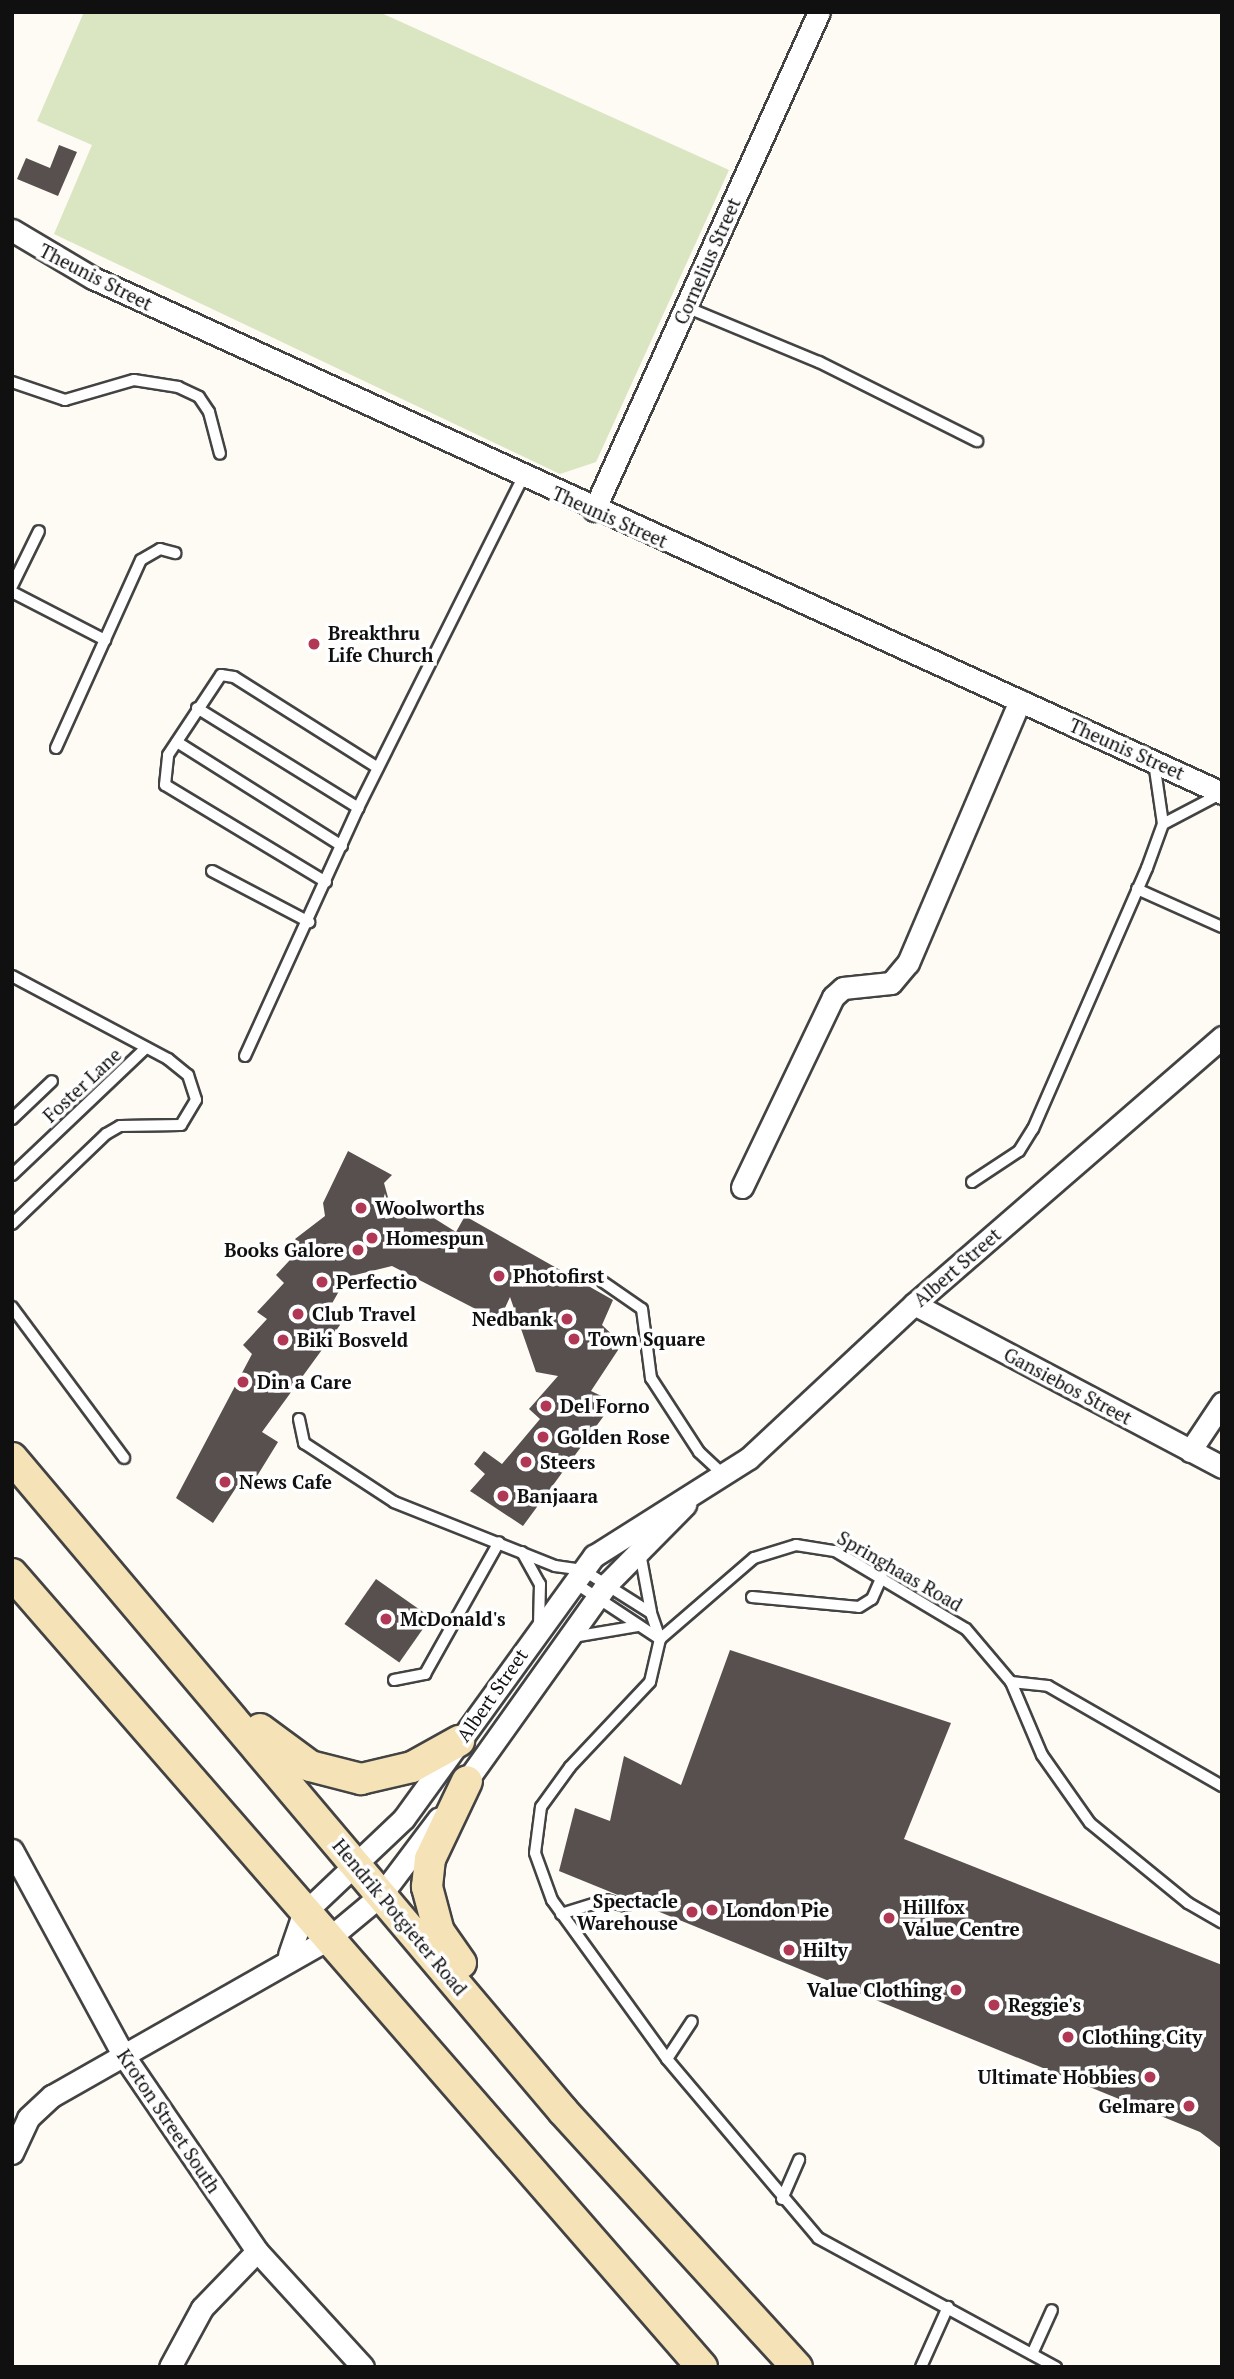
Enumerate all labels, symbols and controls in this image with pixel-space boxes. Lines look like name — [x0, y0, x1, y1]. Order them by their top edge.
street label: Cornelius Street — [669, 194, 745, 328]
street label: Theunis Street — [36, 239, 156, 315]
street label: Theunis Street — [549, 481, 671, 553]
place label: Breakthru Life Church — [328, 622, 433, 666]
marker: Breakthru Life Church — [306, 636, 322, 652]
street label: Theunis Street — [1066, 713, 1188, 785]
street label: Foster Lane — [38, 1043, 126, 1127]
place label: Woolworths — [375, 1197, 485, 1219]
marker: Woolworths — [353, 1200, 369, 1216]
street label: Albert Street — [909, 1223, 1005, 1311]
place label: Homespun — [386, 1227, 484, 1249]
marker: Homespun — [364, 1230, 380, 1246]
place label: Books Galore — [224, 1239, 344, 1261]
marker: Books Galore — [350, 1242, 366, 1258]
place label: Photofirst — [513, 1265, 604, 1287]
marker: Photofirst — [491, 1268, 507, 1284]
place label: Perfectio — [336, 1271, 417, 1293]
marker: Perfectio — [314, 1274, 330, 1290]
place label: Club Travel — [312, 1303, 416, 1325]
marker: Club Travel — [290, 1306, 306, 1322]
place label: Nedbank — [472, 1308, 553, 1330]
marker: Nedbank — [559, 1311, 575, 1327]
place label: Town Square — [588, 1328, 706, 1350]
place label: Biki Bosveld — [297, 1329, 408, 1351]
marker: Town Square — [566, 1331, 582, 1347]
marker: Biki Bosveld — [275, 1332, 291, 1348]
street label: Gansiebos Street — [1000, 1343, 1136, 1429]
place label: Din a Care — [257, 1371, 352, 1393]
marker: Din a Care — [235, 1374, 251, 1390]
place label: Del Forno — [560, 1395, 650, 1417]
marker: Del Forno — [538, 1398, 554, 1414]
place label: Golden Rose — [557, 1426, 670, 1448]
marker: Golden Rose — [535, 1429, 551, 1445]
place label: Steers — [540, 1451, 595, 1473]
marker: Steers — [518, 1454, 534, 1470]
place label: News Cafe — [239, 1471, 332, 1493]
marker: News Cafe — [217, 1474, 233, 1490]
place label: Banjaara — [517, 1485, 598, 1507]
marker: Banjaara — [495, 1488, 511, 1504]
street label: Springhaas Road — [833, 1526, 967, 1616]
place label: McDonald's — [400, 1608, 506, 1630]
marker: McDonald's — [378, 1611, 394, 1627]
street label: Albert Street — [452, 1644, 532, 1746]
street label: Hendrik Potgieter Road — [328, 1834, 472, 2000]
place label: Spectacle Warehouse — [577, 1890, 678, 1934]
place label: Hillfox Value Centre — [903, 1896, 1020, 1940]
place label: London Pie — [726, 1899, 829, 1921]
marker: London Pie — [704, 1902, 720, 1918]
marker: Spectacle Warehouse — [684, 1904, 700, 1920]
marker: Hillfox Value Centre — [881, 1910, 897, 1926]
place label: Hilty — [803, 1939, 848, 1961]
marker: Hilty — [781, 1942, 797, 1958]
place label: Value Clothing — [807, 1979, 942, 2001]
marker: Value Clothing — [948, 1982, 964, 1998]
place label: Reggie's — [1008, 1994, 1081, 2016]
marker: Reggie's — [986, 1997, 1002, 2013]
place label: Clothing City — [1082, 2026, 1202, 2048]
marker: Clothing City — [1060, 2029, 1076, 2045]
street label: Kroton Street South — [112, 2045, 226, 2197]
place label: Ultimate Hobbies — [978, 2066, 1136, 2088]
marker: Ultimate Hobbies — [1142, 2069, 1158, 2085]
place label: Gelmare — [1098, 2095, 1175, 2117]
marker: Gelmare — [1181, 2098, 1197, 2114]

